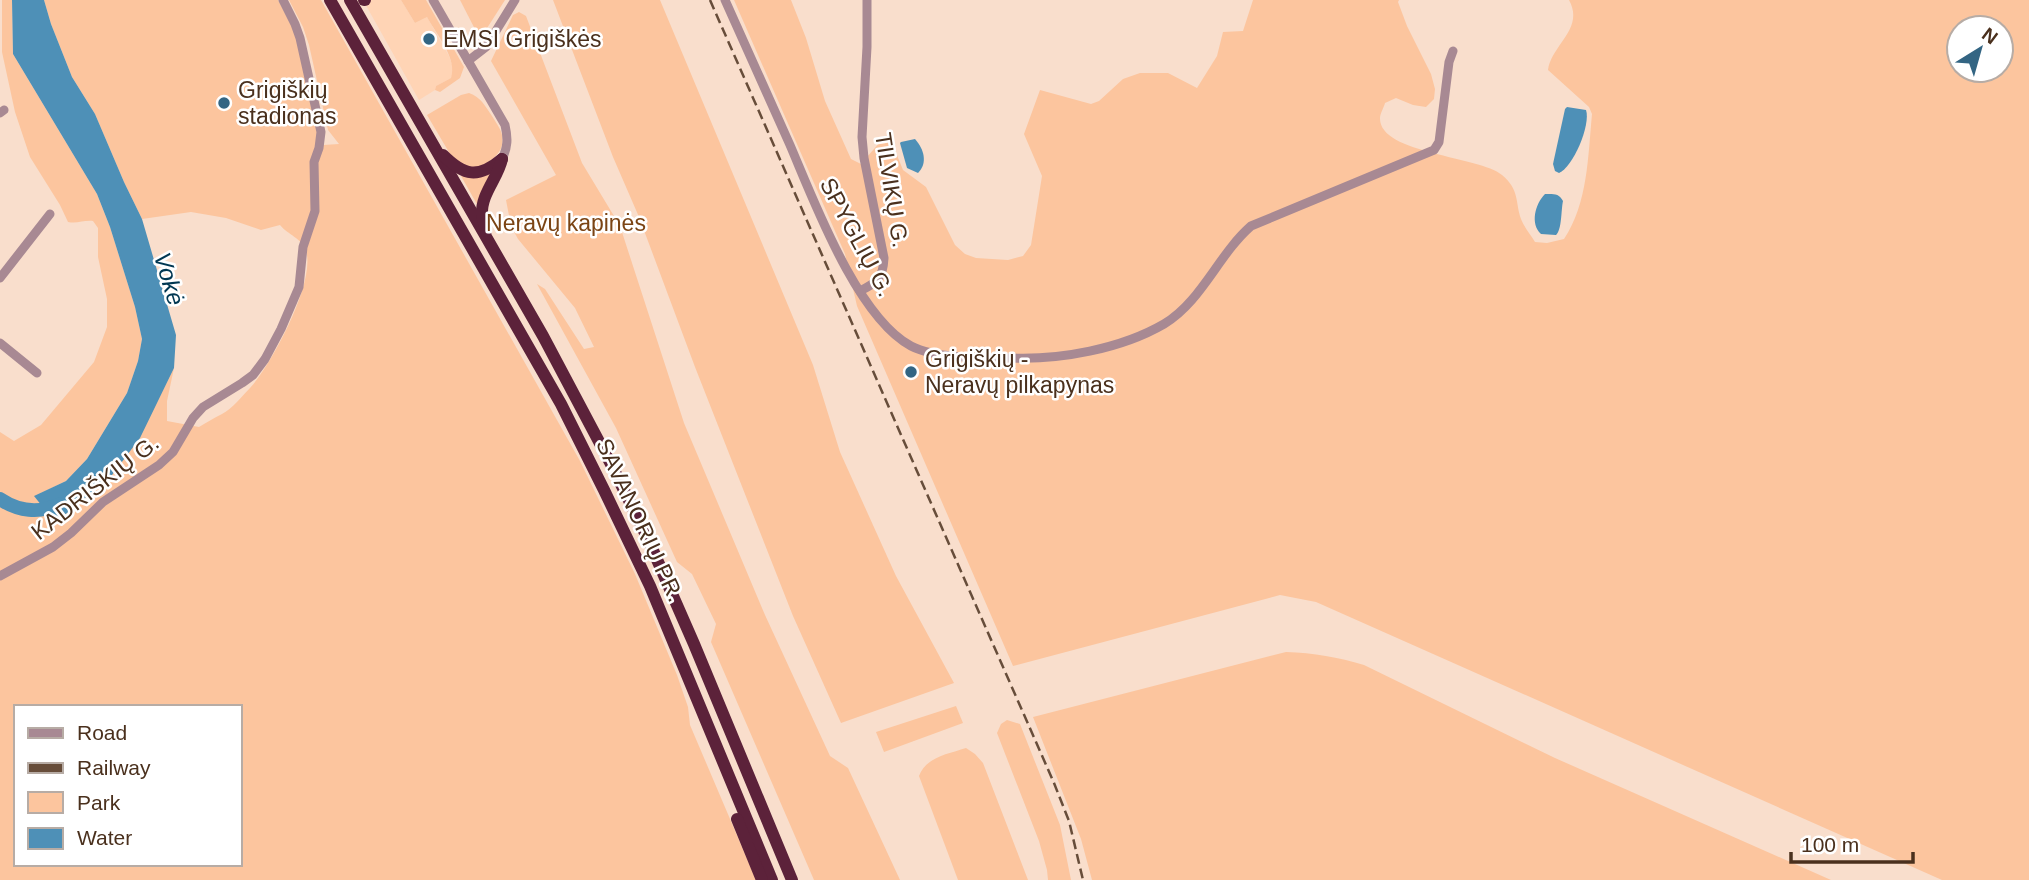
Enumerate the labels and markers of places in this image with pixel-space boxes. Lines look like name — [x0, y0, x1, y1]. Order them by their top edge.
place label: EMSI Grigiškės — [443, 26, 601, 52]
marker: EMSI Grigiškės — [421, 31, 437, 47]
place label: Grigiškių stadionas — [238, 77, 336, 129]
marker: Grigiškių stadionas — [216, 95, 232, 111]
place label: Grigiškių - Neravų pilkapynas — [925, 346, 1114, 398]
marker: Grigiškių - Neravų pilkapynas — [903, 364, 919, 380]

